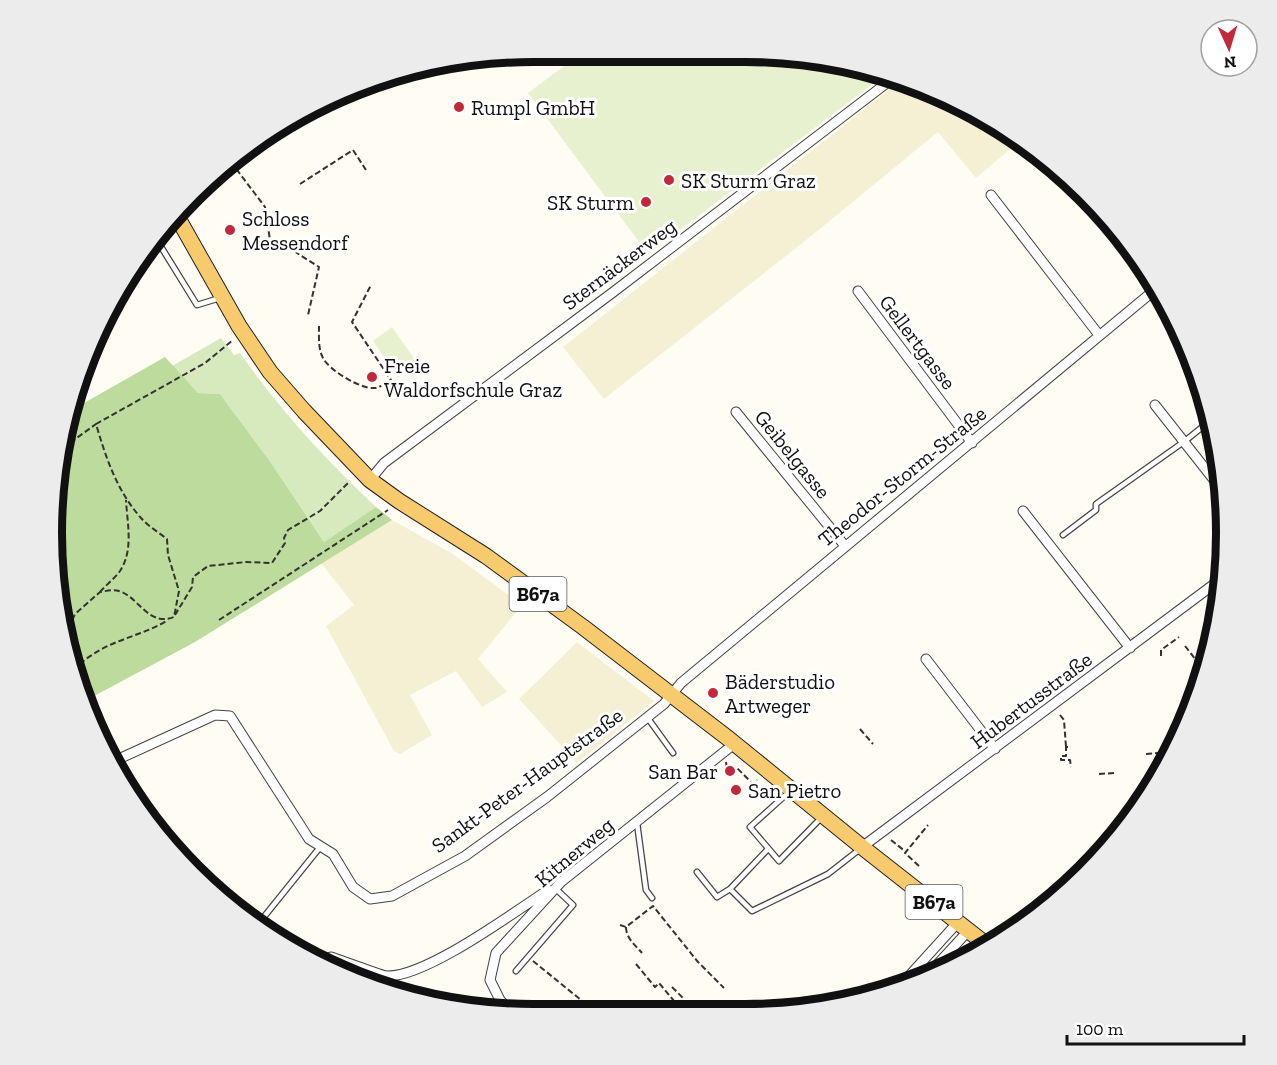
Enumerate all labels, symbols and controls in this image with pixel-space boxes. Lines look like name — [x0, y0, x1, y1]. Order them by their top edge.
north arrow — [1199, 18, 1259, 78]
text: N — [1223, 53, 1237, 72]
place label: Rumpl GmbH — [471, 95, 595, 120]
marker: Rumpl GmbH — [452, 100, 466, 114]
place label: SK Sturm Graz — [681, 168, 816, 193]
marker: SK Sturm Graz — [662, 173, 676, 187]
place label: SK Sturm — [547, 190, 634, 215]
marker: SK Sturm — [639, 195, 653, 209]
place label: Schloss Messendorf — [242, 206, 349, 255]
street label: Sternäckerweg — [557, 213, 681, 315]
marker: Schloss Messendorf — [223, 223, 237, 237]
street label: Gellertgasse — [874, 290, 962, 394]
place label: Freie Waldorfschule Graz — [384, 353, 562, 402]
marker: Freie Waldorfschule Graz — [365, 370, 379, 384]
street label: Theodor-Storm-Straße — [813, 400, 991, 552]
street label: Geibelgasse — [750, 405, 836, 503]
road number: B67a — [510, 577, 566, 611]
street label: Hubertusstraße — [965, 646, 1097, 754]
place label: Bäderstudio Artweger — [725, 669, 835, 718]
marker: Bäderstudio Artweger — [706, 686, 720, 700]
street label: Sankt-Peter-Hauptstraße — [427, 702, 627, 858]
place label: San Bar — [648, 759, 718, 784]
marker: San Bar — [723, 764, 737, 778]
place label: San Pietro — [748, 778, 841, 803]
marker: San Pietro — [729, 783, 743, 797]
street label: Kitnerweg — [530, 812, 619, 892]
road number: B67a — [906, 885, 962, 919]
scale bar — [1067, 1008, 1244, 1046]
text: 100 m — [1076, 1018, 1124, 1040]

